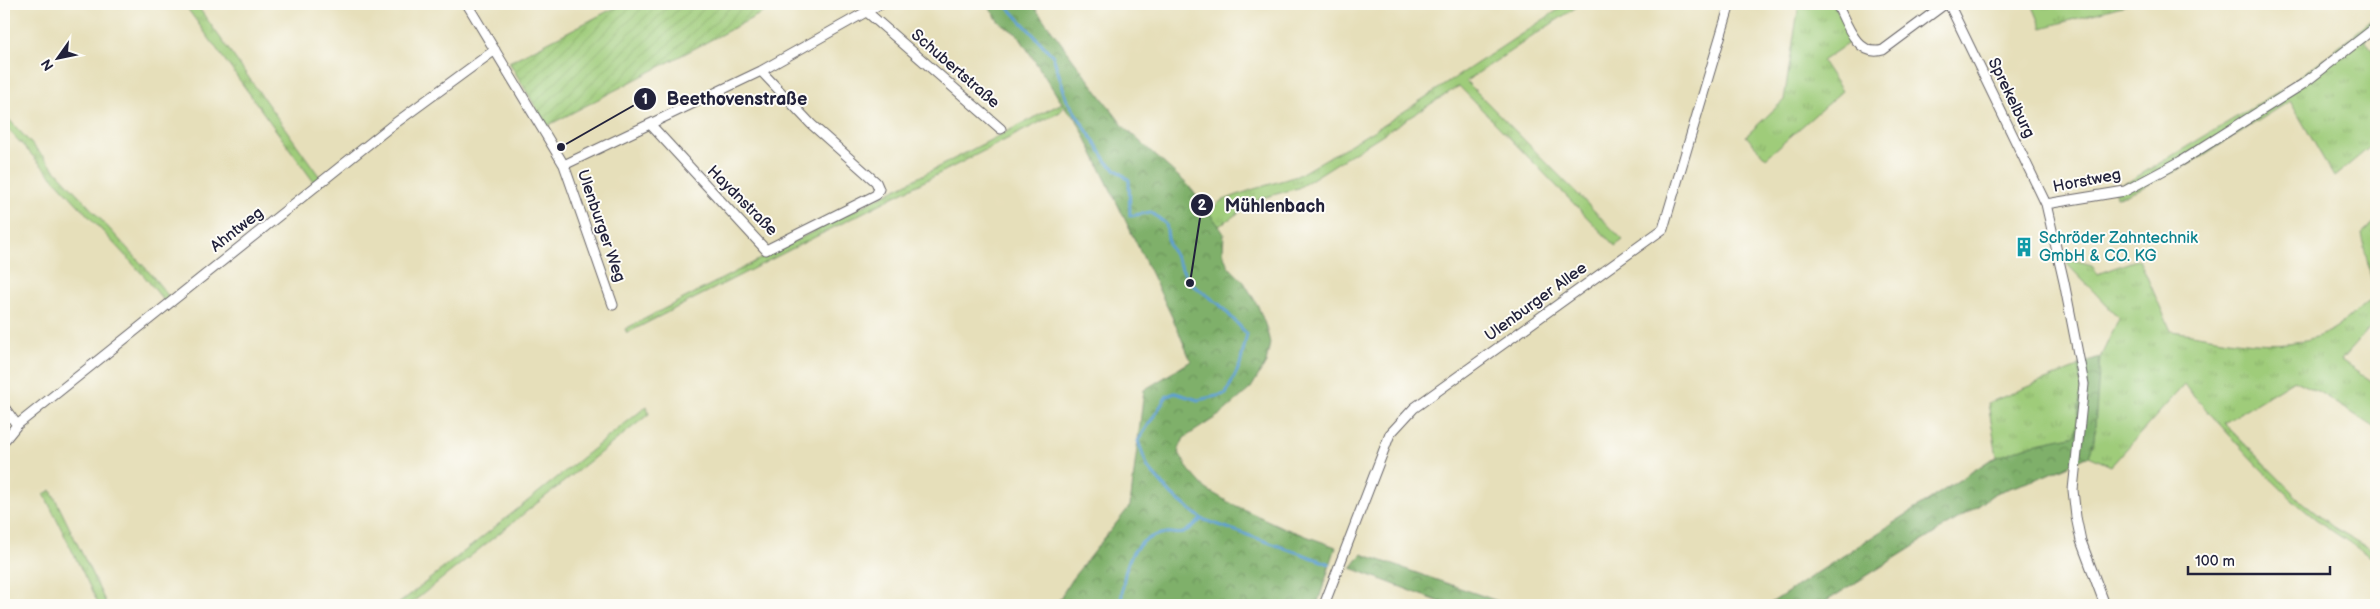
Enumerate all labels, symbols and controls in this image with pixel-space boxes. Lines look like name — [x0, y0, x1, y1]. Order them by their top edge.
street label: Schubertstraße — [907, 25, 1003, 113]
north arrow — [32, 32, 82, 82]
street label: Sprekelburg — [1983, 55, 2039, 141]
text: N — [38, 56, 58, 74]
callout: Beethovenstraße — [632, 82, 818, 115]
text: Beethovenstraße — [667, 89, 807, 110]
text: 1 — [642, 90, 648, 109]
street label: Haydnstraße — [703, 162, 781, 240]
street label: Horstweg — [2051, 165, 2123, 197]
street label: Ulenburger Weg — [573, 167, 629, 285]
callout: Mühlenbach — [1190, 189, 1335, 222]
text: 2 — [1198, 196, 1207, 215]
text: Mühlenbach — [1225, 196, 1325, 217]
street label: Ahntweg — [207, 203, 267, 257]
place label: Schröder Zahntechnik GmbH & CO. KG — [2039, 229, 2198, 266]
building icon: Schröder Zahntechnik GmbH & CO. KG — [2013, 236, 2035, 258]
street label: Ulenburger Allee — [1481, 258, 1591, 345]
scale bar — [2188, 544, 2330, 576]
text: 100 m — [2195, 552, 2235, 571]

